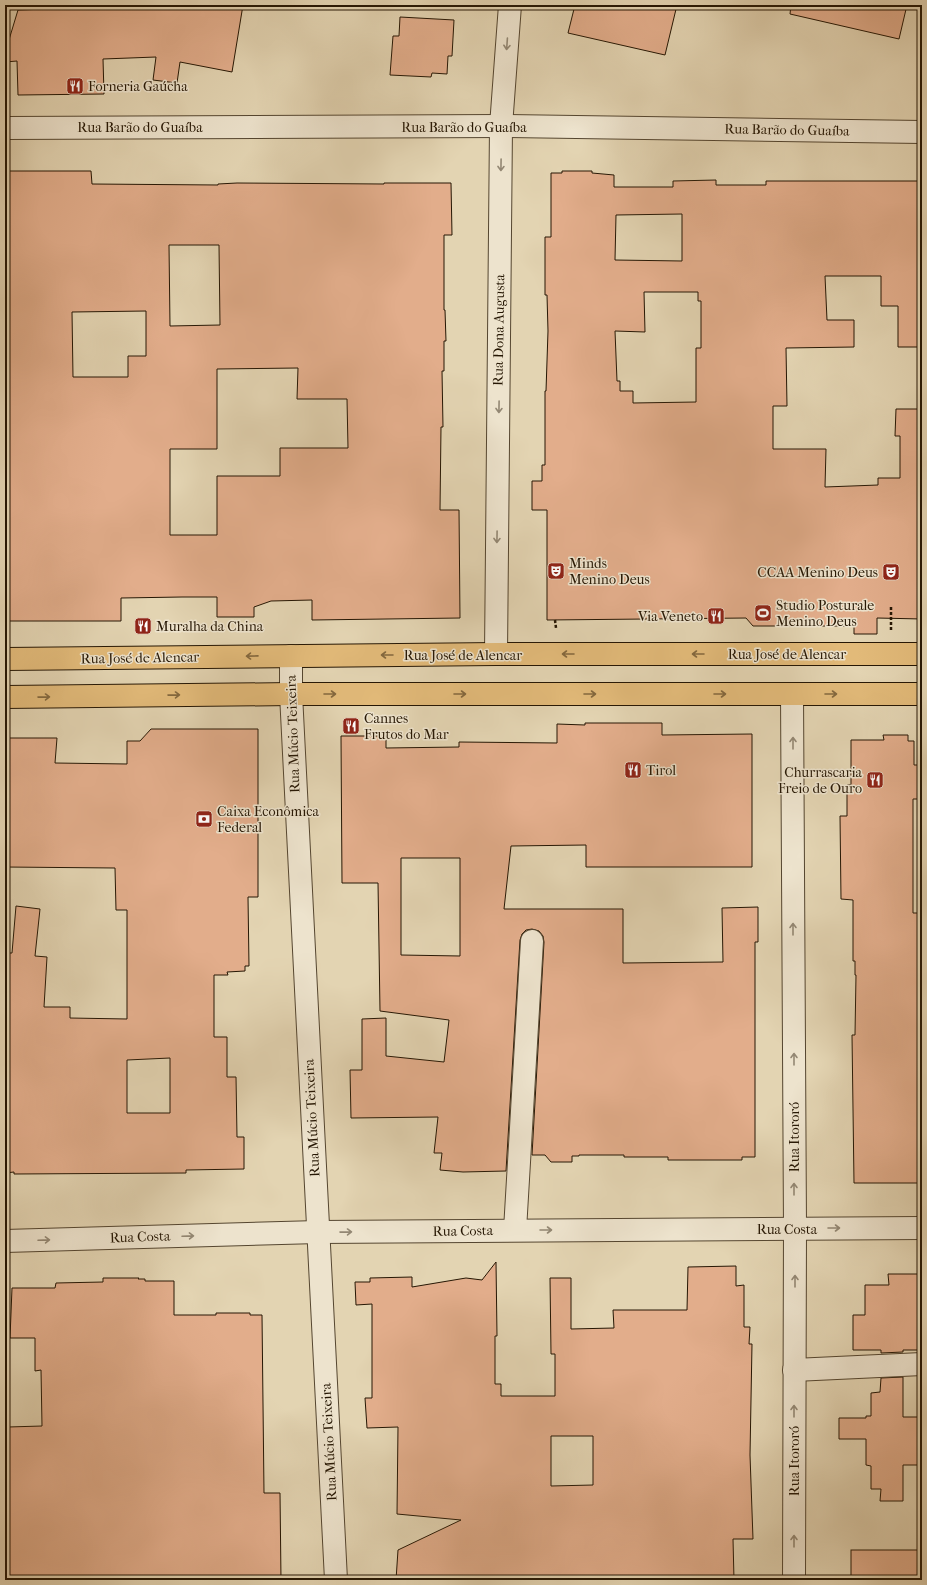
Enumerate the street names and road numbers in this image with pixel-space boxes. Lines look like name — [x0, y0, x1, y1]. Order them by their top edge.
street label: Rua Barão do Guaíba — [77, 119, 203, 136]
street label: Rua Barão do Guaíba — [401, 119, 527, 136]
street label: Rua Barão do Guaíba — [724, 120, 850, 140]
street label: Rua Dona Augusta — [490, 273, 508, 386]
street label: Rua José de Alencar — [728, 646, 846, 663]
street label: Rua José de Alencar — [404, 647, 522, 664]
street label: Rua José de Alencar — [81, 648, 199, 668]
street label: Rua Múcio Teixeira — [282, 674, 304, 793]
street label: Rua Múcio Teixeira — [300, 1058, 324, 1177]
street label: Rua Itororó — [786, 1102, 803, 1172]
street label: Rua Costa — [757, 1221, 818, 1238]
street label: Rua Costa — [433, 1222, 494, 1240]
street label: Rua Costa — [109, 1227, 171, 1247]
street label: Rua Múcio Teixeira — [317, 1382, 341, 1501]
street label: Rua Itororó — [786, 1426, 803, 1496]

